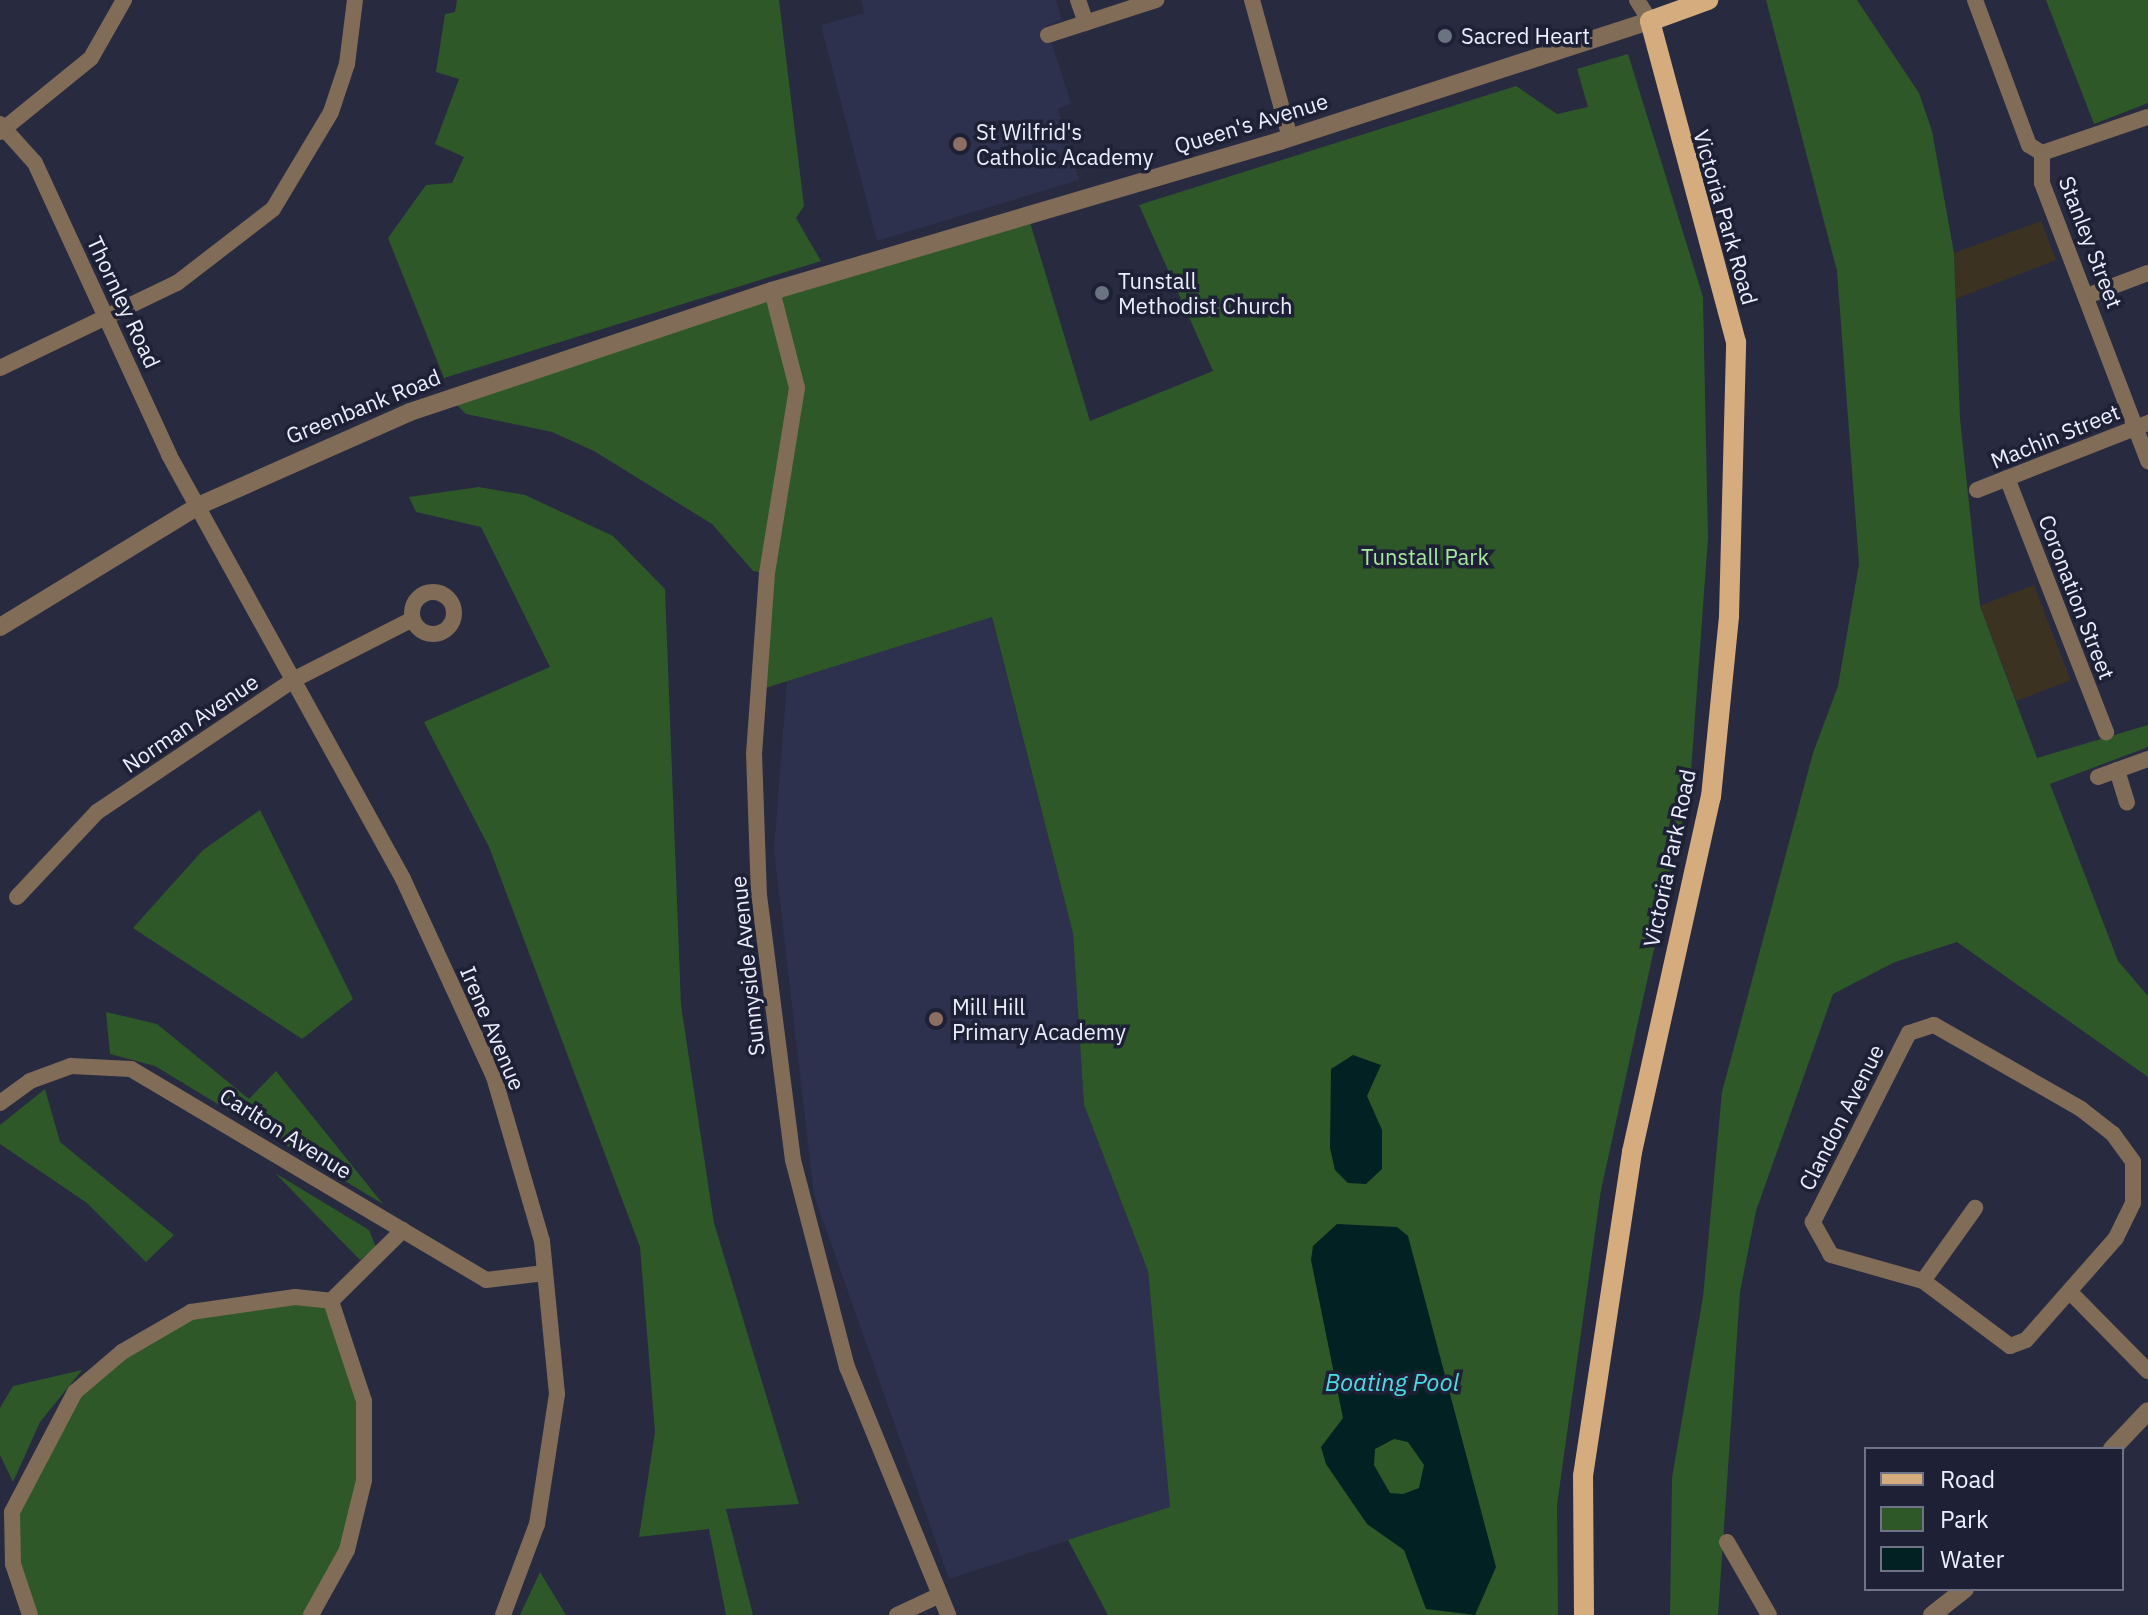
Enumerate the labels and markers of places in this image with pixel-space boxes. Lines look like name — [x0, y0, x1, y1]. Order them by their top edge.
place label: Sacred Heart — [1461, 23, 1590, 49]
marker: Sacred Heart — [1436, 27, 1454, 45]
place label: St Wilfrid's Catholic Academy — [976, 118, 1153, 170]
marker: St Wilfrid's Catholic Academy — [951, 135, 969, 153]
place label: Tunstall Methodist Church — [1118, 267, 1292, 318]
marker: Tunstall Methodist Church — [1093, 284, 1111, 302]
place label: Mill Hill Primary Academy — [952, 993, 1126, 1044]
marker: Mill Hill Primary Academy — [927, 1010, 945, 1028]

